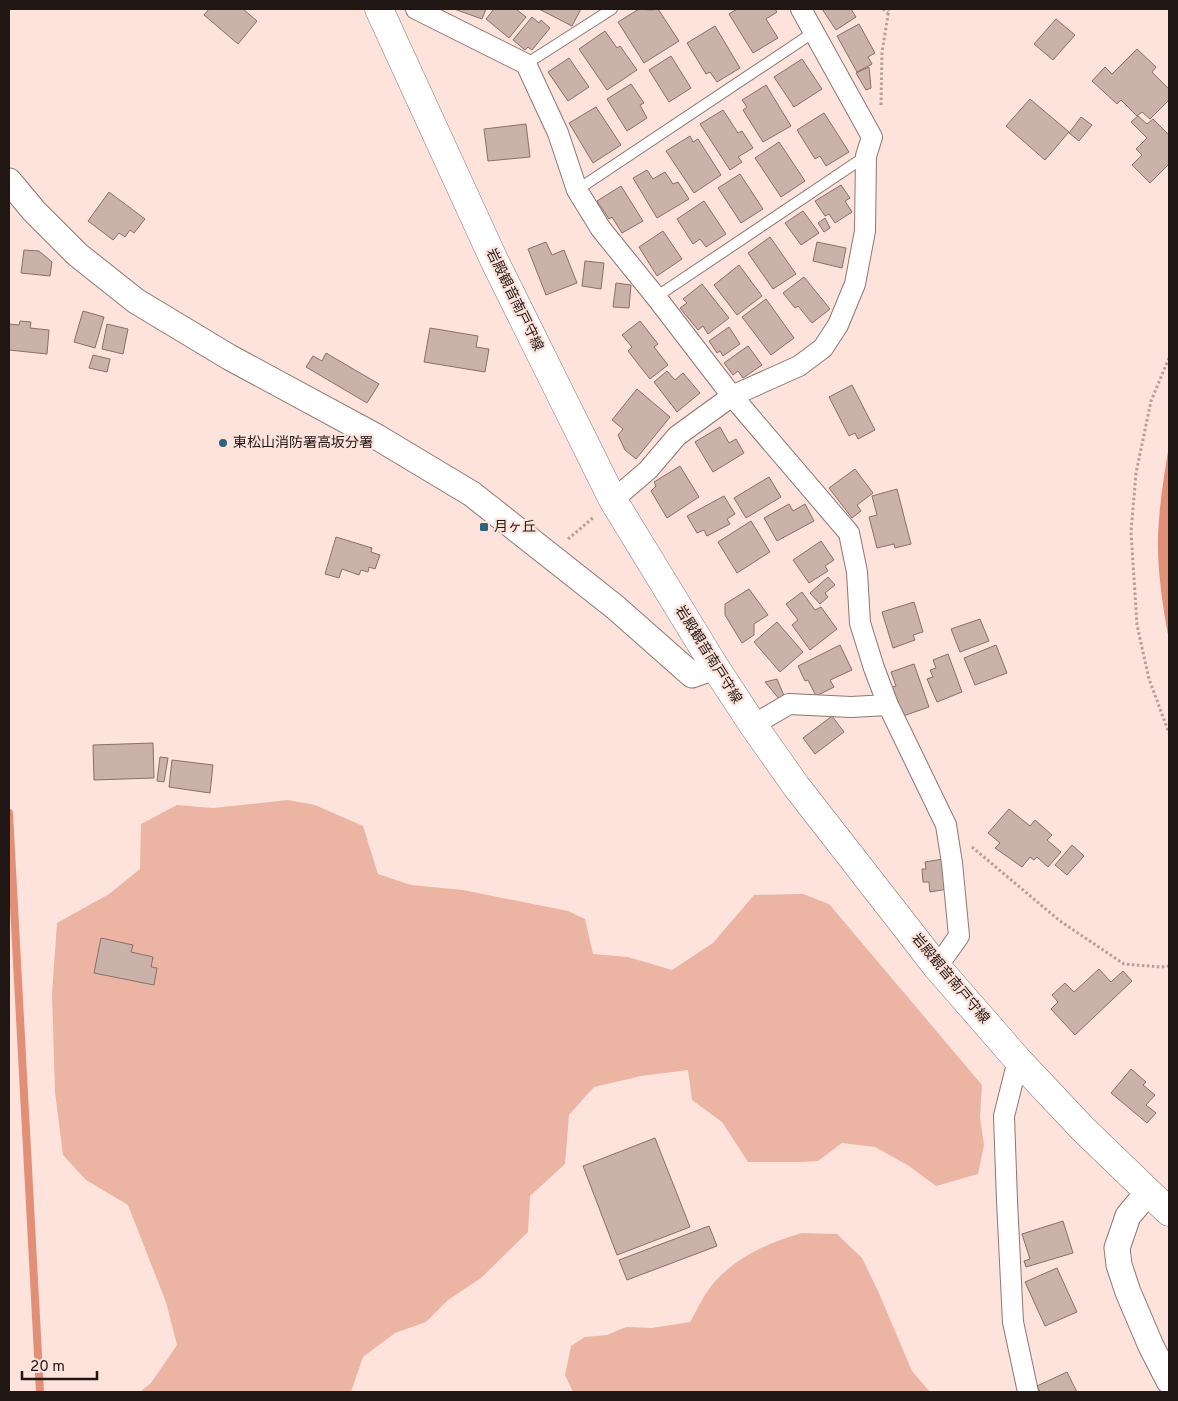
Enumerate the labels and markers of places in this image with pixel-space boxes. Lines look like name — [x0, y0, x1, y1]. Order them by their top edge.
place label: 東松山消防署高坂分署 — [233, 435, 373, 452]
marker: 東松山消防署高坂分署 — [217, 437, 229, 449]
place label: 月ヶ丘 — [494, 519, 536, 536]
marker: 月ヶ丘 — [478, 521, 490, 533]

